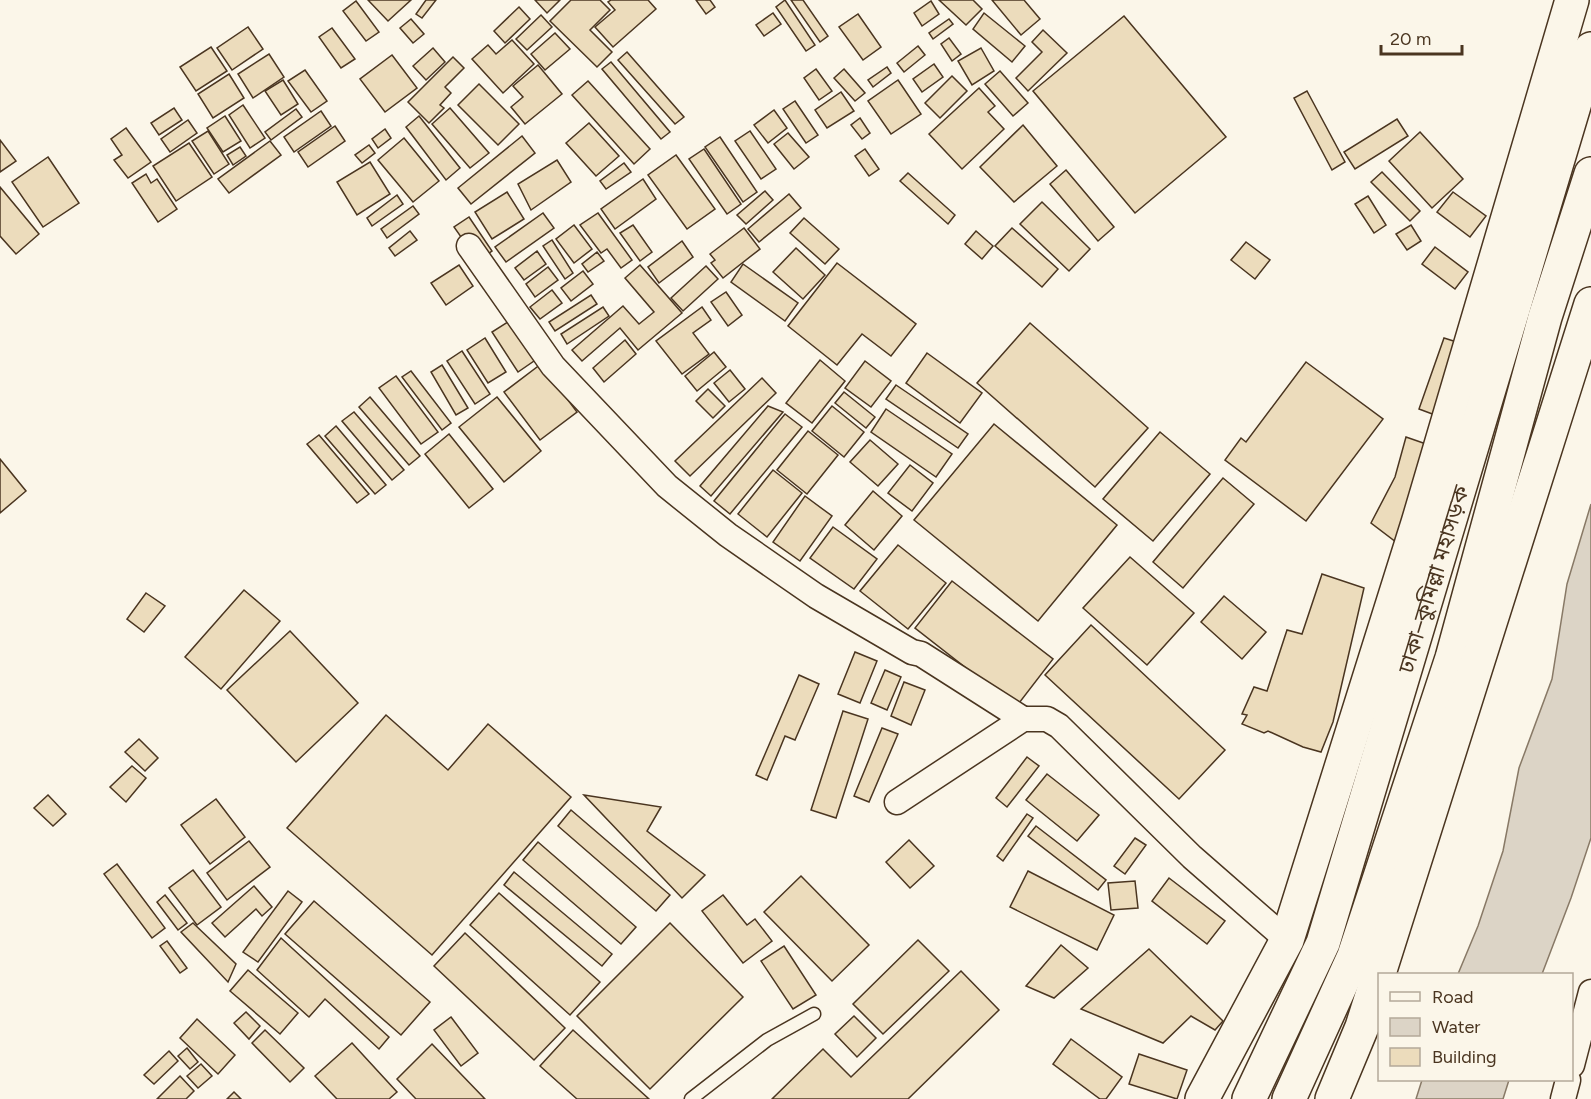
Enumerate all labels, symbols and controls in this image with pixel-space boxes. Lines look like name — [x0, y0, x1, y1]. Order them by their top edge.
scale bar — [1381, 18, 1462, 56]
text: 20 m — [1390, 28, 1431, 50]
street label: ঢাকা–কুমিল্লা মহাসড়ক — [1392, 482, 1475, 677]
legend — [1378, 973, 1573, 1081]
text: Road — [1432, 986, 1473, 1008]
text: Water — [1432, 1016, 1480, 1038]
text: Building — [1432, 1046, 1497, 1068]

